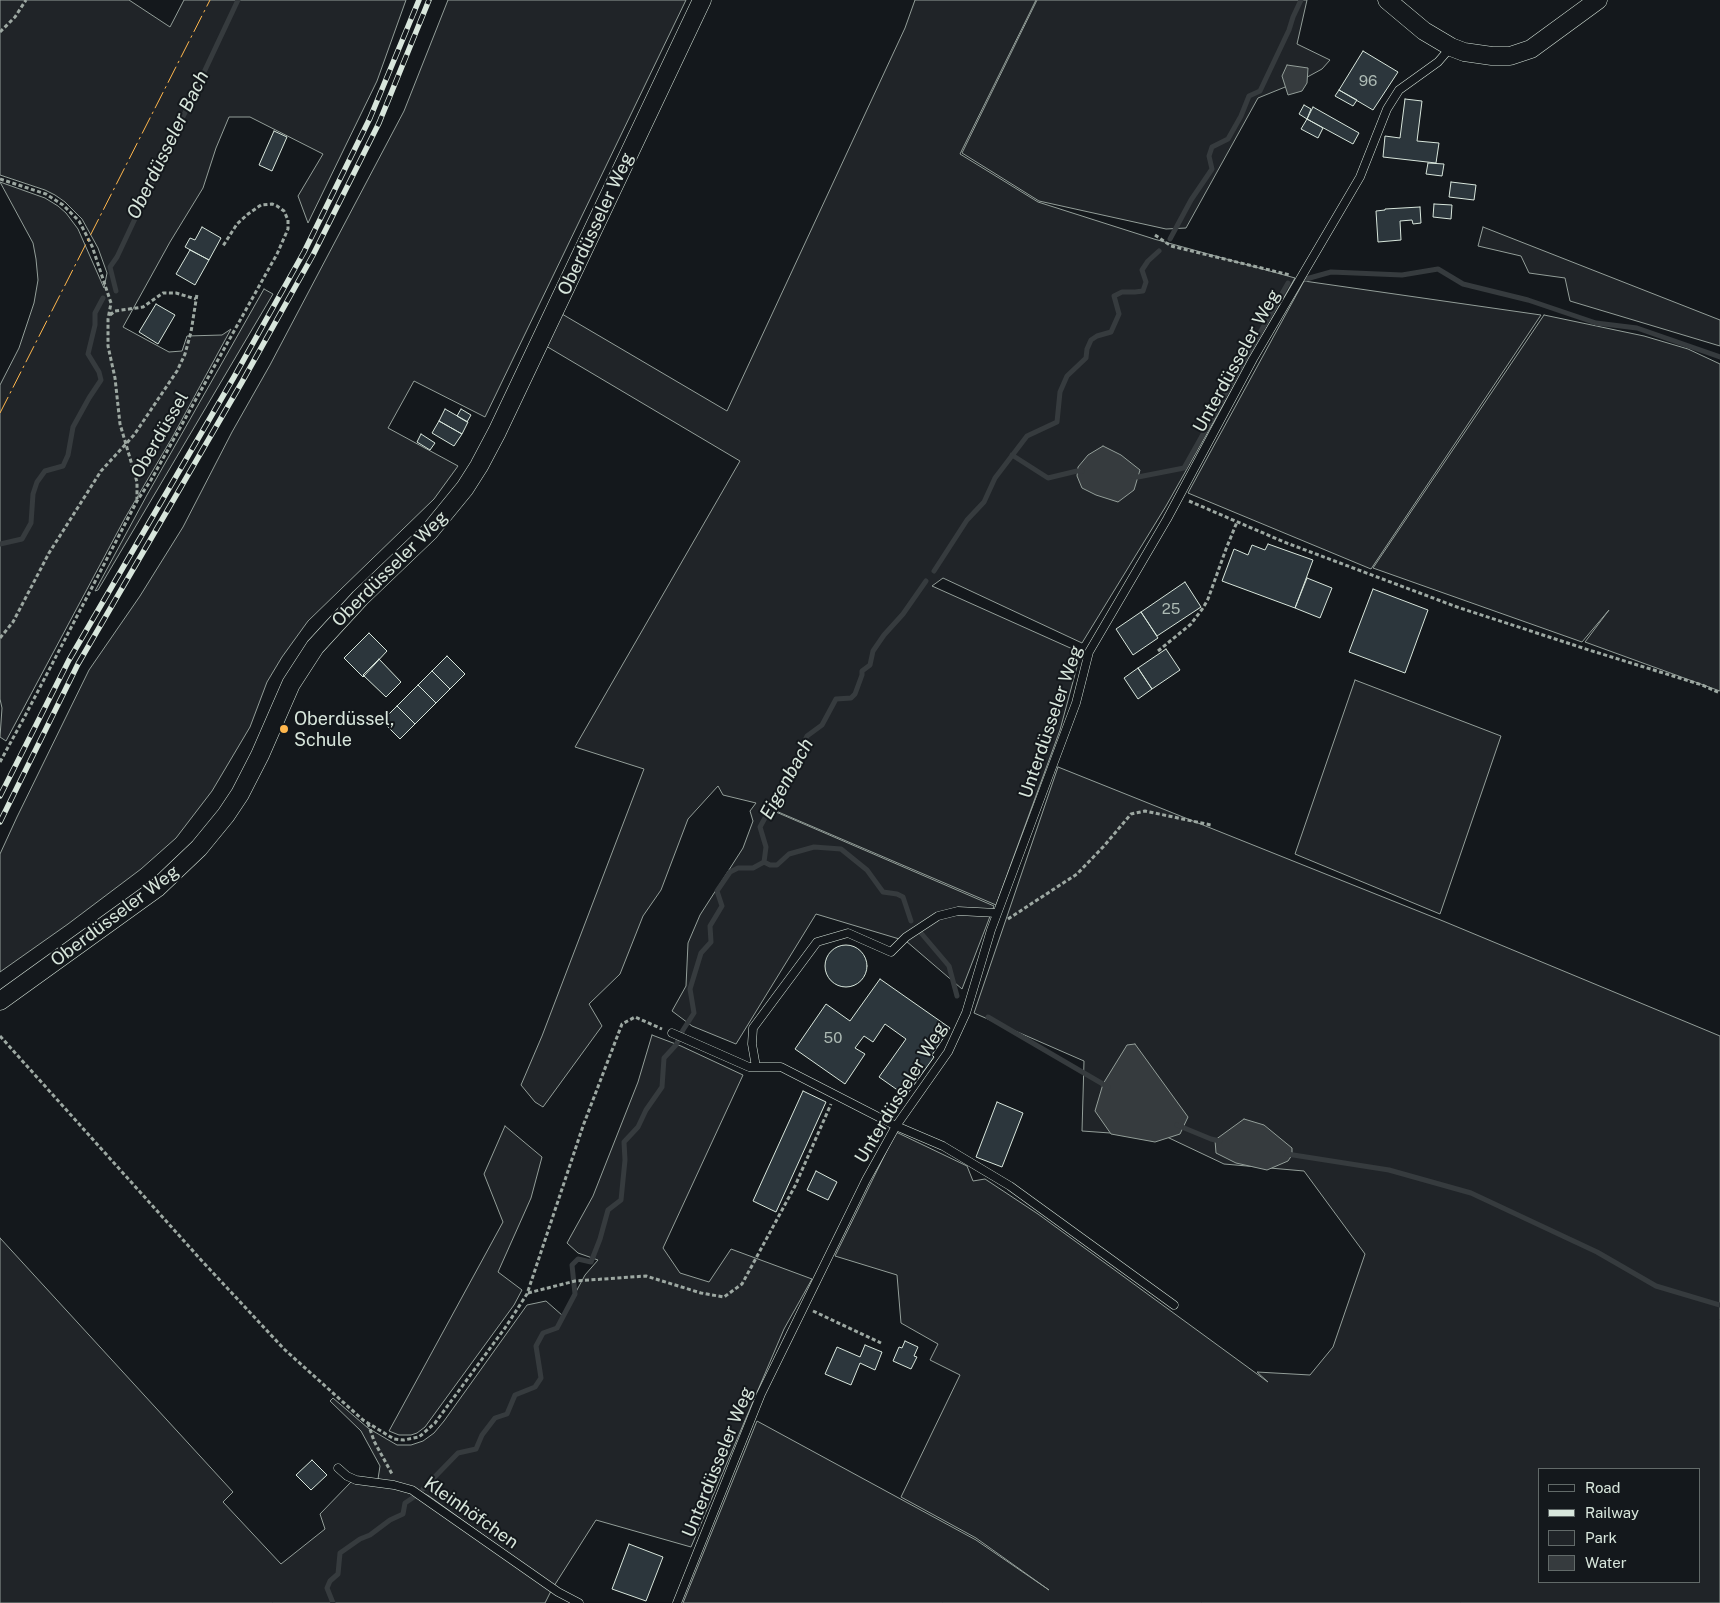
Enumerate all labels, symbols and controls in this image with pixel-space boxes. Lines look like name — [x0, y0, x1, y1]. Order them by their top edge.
water label: Oberdüsseler Bach — [122, 67, 214, 223]
house number: 96 — [1359, 72, 1377, 90]
street label: Oberdüsseler Weg — [554, 149, 638, 299]
street label: Unterdüsseler Weg — [1189, 286, 1285, 436]
street label: Oberdüssel — [127, 388, 193, 482]
street label: Oberdüsseler Weg — [328, 507, 452, 631]
house number: 25 — [1162, 600, 1180, 618]
street label: Unterdüsseler Weg — [1015, 643, 1087, 801]
place label: Oberdüssel, Schule — [294, 708, 394, 751]
marker: Oberdüssel, Schule — [278, 723, 290, 735]
water label: Eigenbach — [755, 734, 819, 824]
street label: Oberdüsseler Weg — [47, 861, 183, 971]
street label: Unterdüsseler Weg — [850, 1019, 952, 1167]
house number: 50 — [824, 1029, 842, 1047]
street label: Unterdüsseler Weg — [678, 1384, 758, 1540]
legend — [1538, 1468, 1700, 1583]
street label: Kleinhöfchen — [420, 1473, 522, 1553]
text: Road — [1585, 1479, 1621, 1496]
text: Railway — [1585, 1504, 1639, 1521]
text: Park — [1585, 1529, 1617, 1546]
text: Water — [1585, 1554, 1627, 1571]

